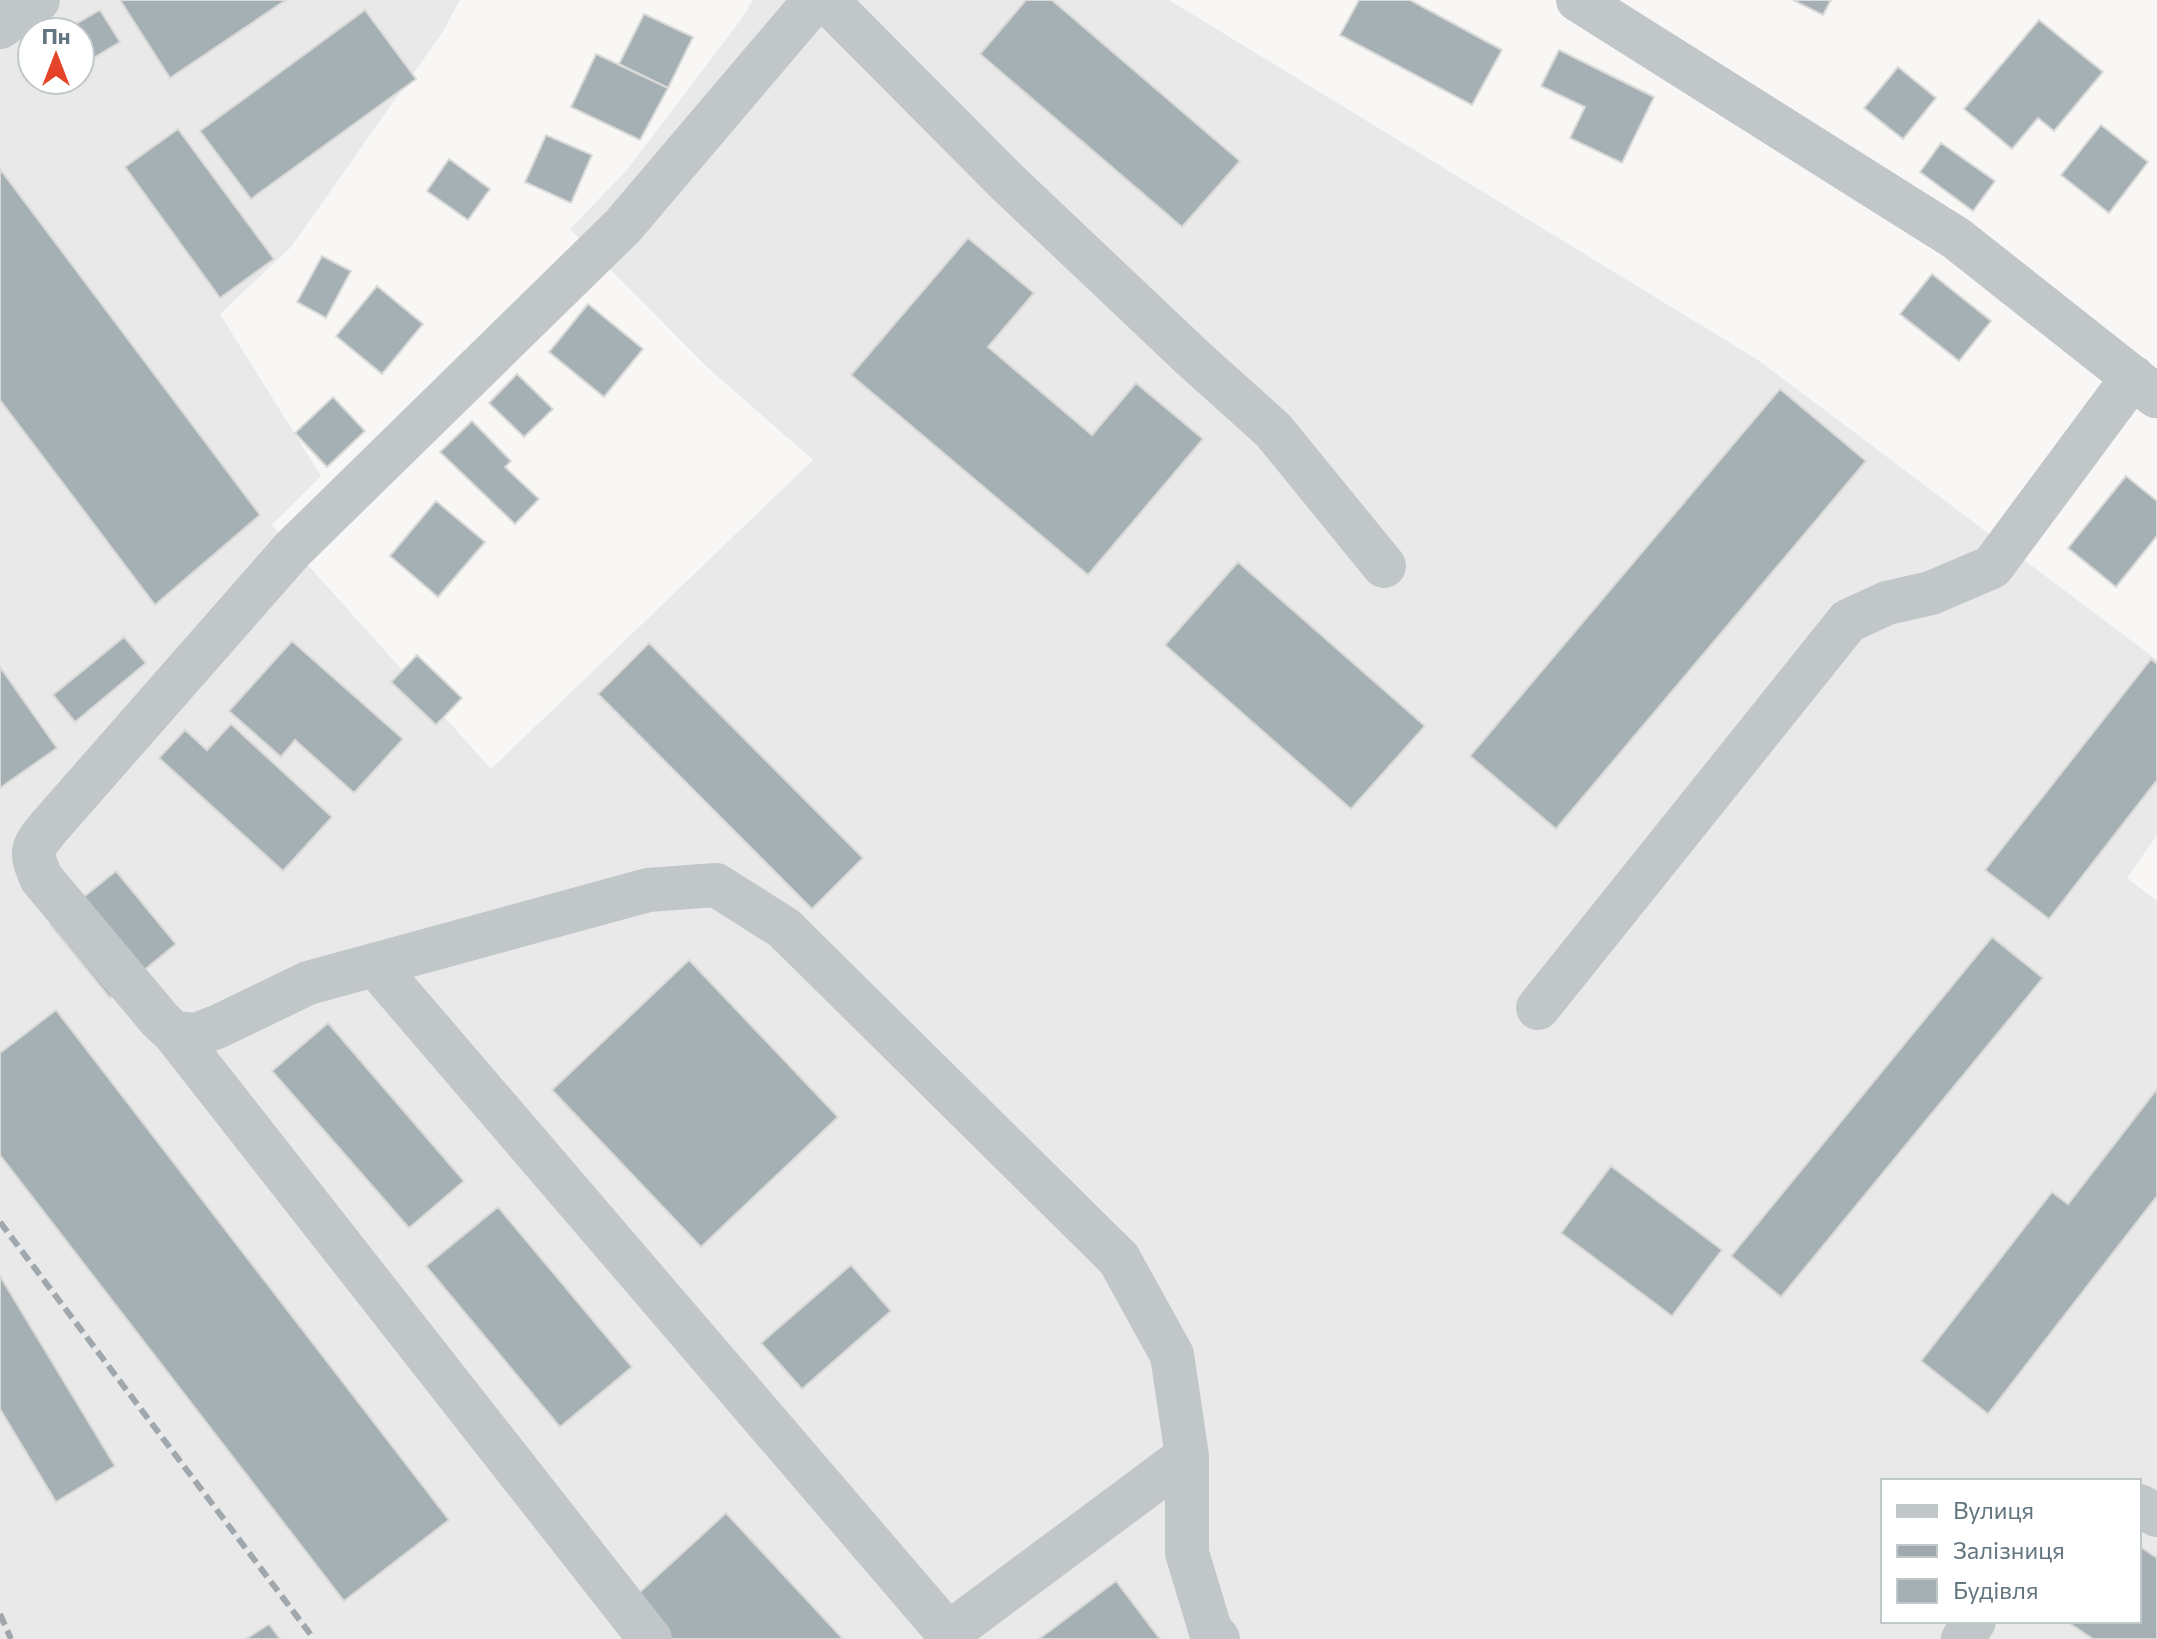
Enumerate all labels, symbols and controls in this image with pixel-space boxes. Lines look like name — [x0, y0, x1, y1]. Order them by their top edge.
north arrow — [16, 16, 96, 96]
text: Пн — [41, 22, 71, 49]
legend — [1881, 1479, 2141, 1623]
text: Вулиця — [1953, 1495, 2034, 1524]
text: Залізниця — [1953, 1535, 2065, 1564]
text: Будівля — [1953, 1575, 2039, 1604]

